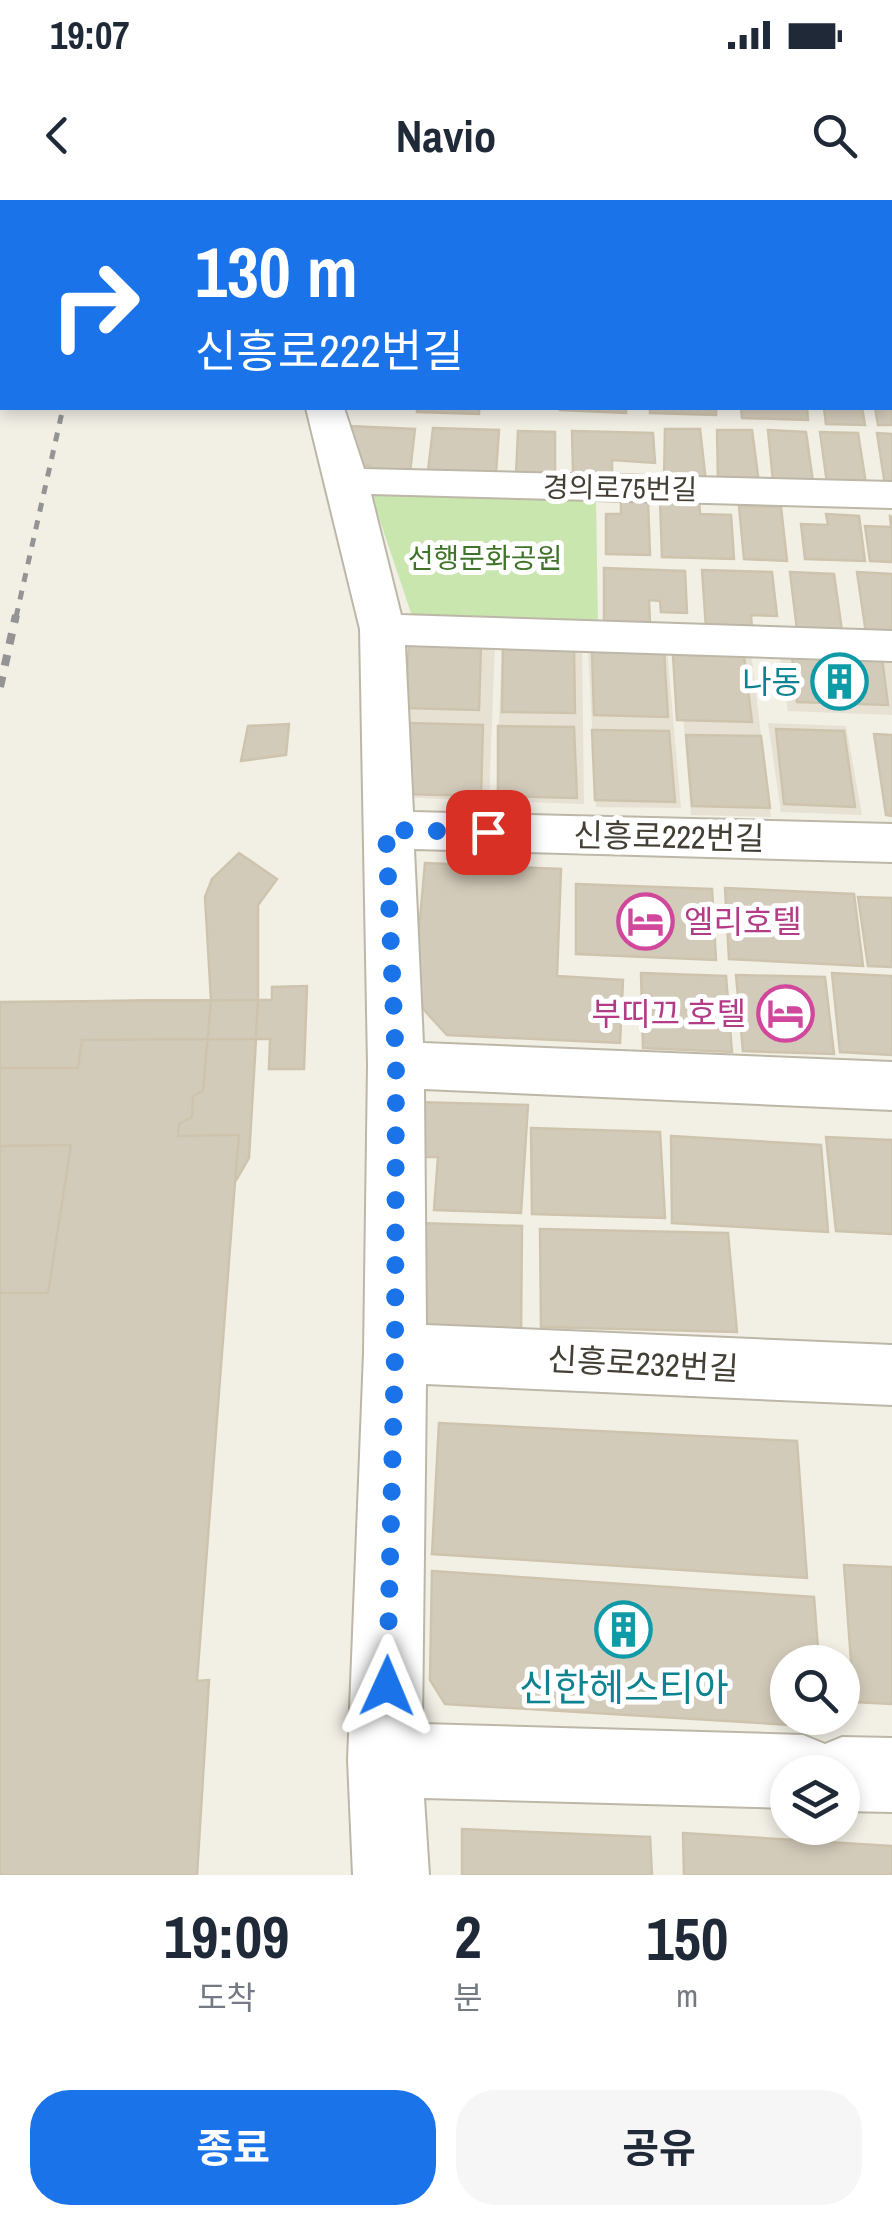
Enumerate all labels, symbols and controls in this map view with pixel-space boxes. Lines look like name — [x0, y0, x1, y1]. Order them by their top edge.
text: 19:07 — [50, 10, 130, 61]
text: Navio — [396, 105, 496, 166]
icon: back — [30, 108, 85, 163]
icon: search — [807, 108, 862, 163]
text: 130 m — [195, 225, 358, 319]
icon: right — [30, 240, 160, 370]
text: 신흥로222번길 — [195, 320, 464, 381]
street label: 경의로75번길 — [543, 468, 697, 508]
park label: 선행문화공원 — [408, 539, 562, 577]
building icon: 나동 — [810, 652, 870, 712]
place label: 나동 — [742, 660, 801, 703]
pin — [446, 790, 531, 875]
icon: arrive — [461, 805, 516, 860]
street label: 신흥로222번길 — [573, 813, 765, 860]
hotel icon: 엘리호텔 — [615, 892, 675, 952]
place label: 엘리호텔 — [684, 900, 802, 943]
hotel icon: 부띠끄 호텔 — [755, 984, 815, 1044]
place label: 부띠끄 호텔 — [592, 992, 746, 1035]
street label: 신흥로232번길 — [547, 1337, 740, 1390]
building icon: 신한헤스티아 — [594, 1600, 654, 1660]
position arrow — [335, 1634, 439, 1738]
map controls — [770, 1645, 860, 1845]
button: search — [770, 1645, 860, 1735]
place label: 신한헤스티아 — [519, 1662, 729, 1713]
button: layers — [770, 1755, 860, 1845]
text: 19:09 — [164, 1896, 289, 1977]
text: 2 — [454, 1896, 482, 1977]
text: 150 — [646, 1898, 728, 1979]
text: m — [676, 1974, 698, 2017]
text: 도착 — [197, 1976, 256, 2019]
text: 분 — [453, 1976, 483, 2019]
button: 종료 — [30, 2090, 436, 2205]
button: 공유 — [456, 2090, 862, 2205]

